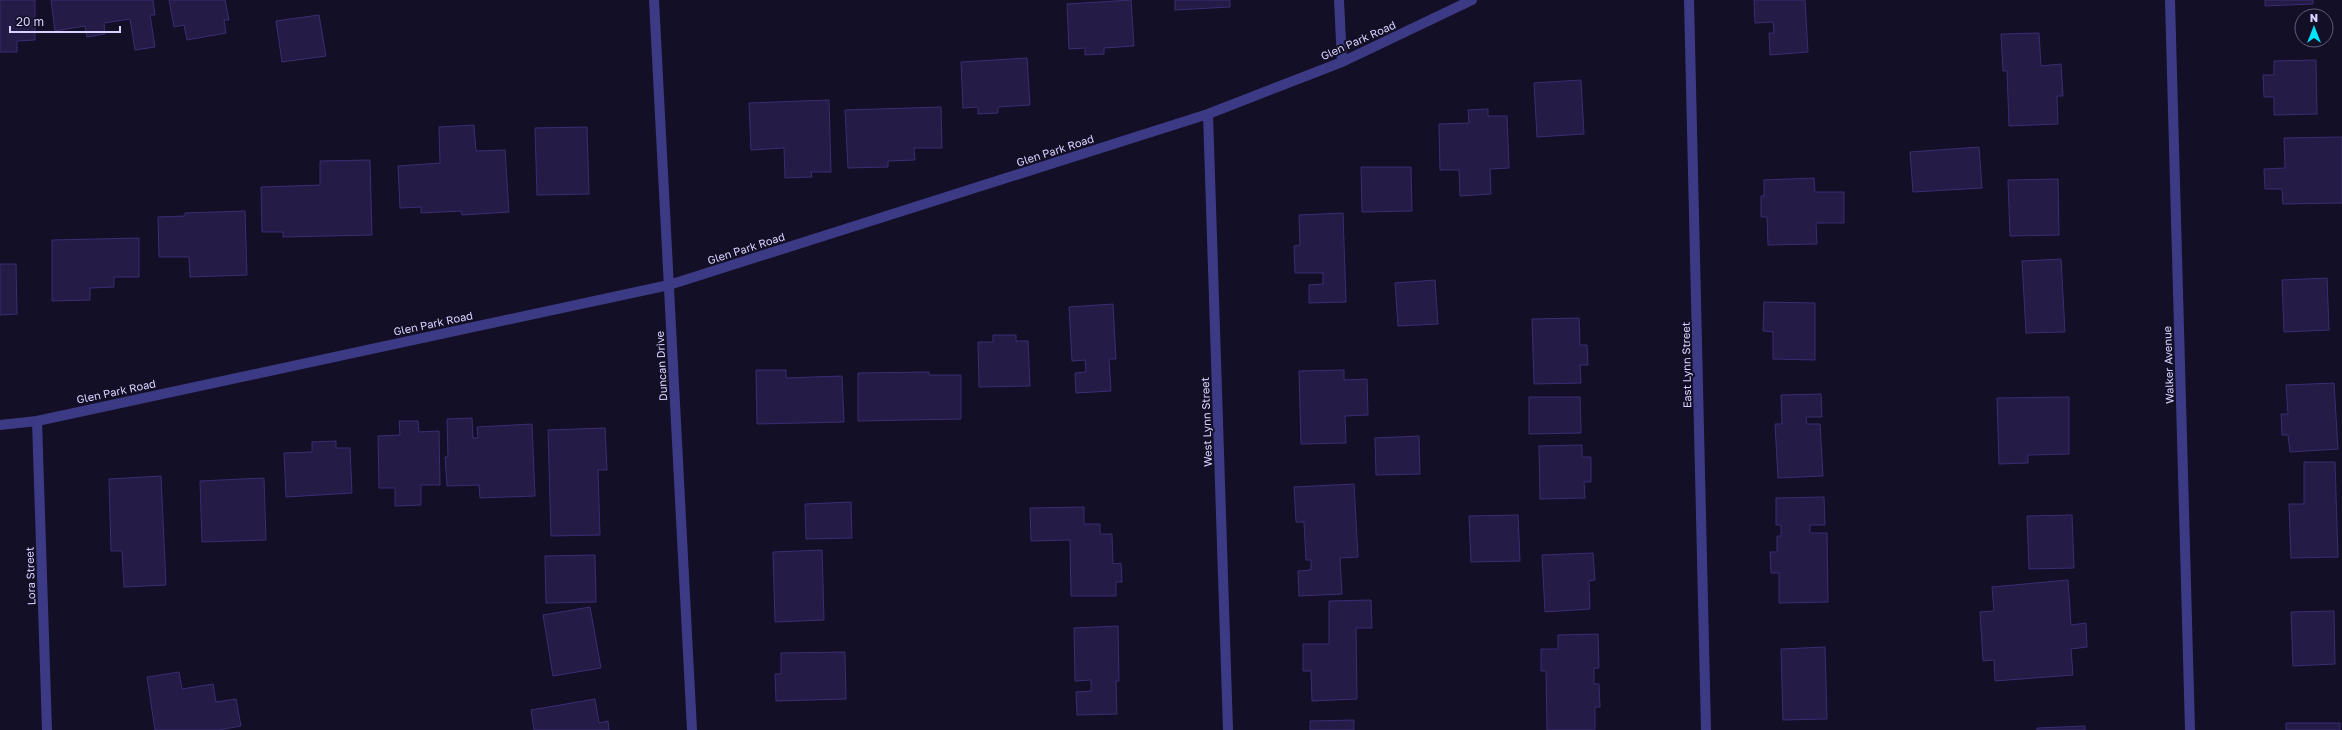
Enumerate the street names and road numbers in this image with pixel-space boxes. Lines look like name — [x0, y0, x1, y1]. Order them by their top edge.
street label: Glen Park Road — [1319, 18, 1397, 62]
street label: Glen Park Road — [1015, 131, 1095, 169]
street label: Glen Park Road — [706, 229, 786, 267]
street label: Glen Park Road — [392, 308, 474, 338]
street label: East Lynn Street — [1679, 322, 1693, 408]
street label: Walker Avenue — [2160, 326, 2176, 404]
street label: Duncan Drive — [653, 331, 669, 401]
street label: Glen Park Road — [75, 376, 157, 406]
street label: West Lynn Street — [1198, 377, 1214, 467]
street label: Lora Street — [22, 547, 38, 605]

